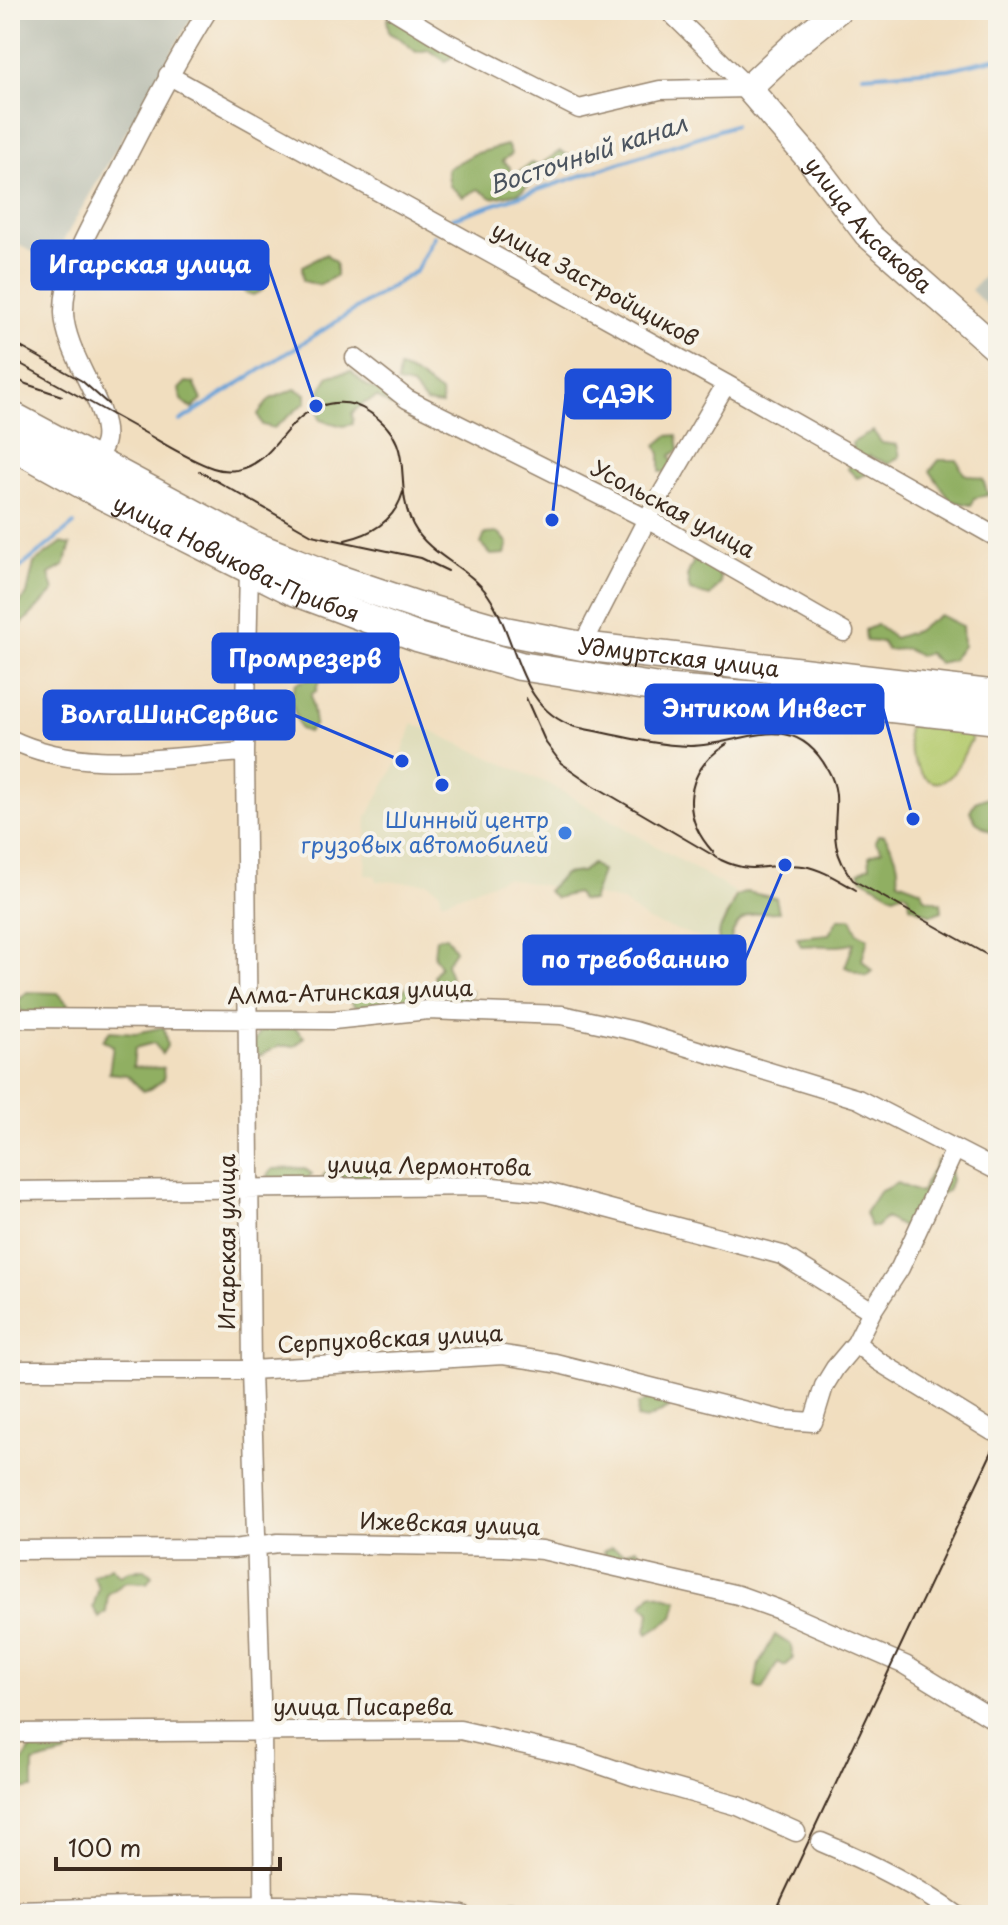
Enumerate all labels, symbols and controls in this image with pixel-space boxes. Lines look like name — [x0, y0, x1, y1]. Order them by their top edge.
water label: Восточный канал — [484, 104, 691, 202]
street label: улица Аксакова — [798, 149, 941, 300]
street label: улица Застройщиков — [486, 212, 705, 353]
callout: Игарская улица — [32, 241, 268, 289]
text: Игарская улица — [48, 245, 252, 281]
callout: СДЭК — [566, 370, 670, 418]
text: СДЭК — [582, 375, 654, 411]
street label: Усольская улица — [586, 450, 762, 565]
street label: улица Новикова-Прибоя — [108, 485, 365, 629]
street label: Удмуртская улица — [577, 628, 781, 684]
callout: Промрезерв — [213, 634, 398, 682]
text: Промрезерв — [229, 639, 382, 675]
callout: Энтиком Инвест — [646, 685, 883, 733]
text: Энтиком Инвест — [662, 689, 866, 725]
callout: ВолгаШинСервис — [44, 691, 294, 739]
text: ВолгаШинСервис — [60, 695, 278, 731]
place label: Шинный центр грузовых автомобилей — [301, 802, 549, 860]
marker: Шинный центр грузовых автомобилей — [556, 824, 574, 842]
callout: по требованию — [524, 936, 745, 984]
text: по требованию — [541, 940, 729, 976]
street label: Алма-Атинская улица — [227, 970, 473, 1011]
street label: улица Лермонтова — [327, 1146, 532, 1183]
street label: Игарская улица — [209, 1154, 242, 1330]
street label: Серпуховская улица — [276, 1315, 504, 1360]
street label: Ижевская улица — [359, 1503, 541, 1542]
street label: улица Писарева — [273, 1689, 453, 1722]
scale bar — [56, 1821, 280, 1871]
text: 100 m — [68, 1829, 141, 1865]

